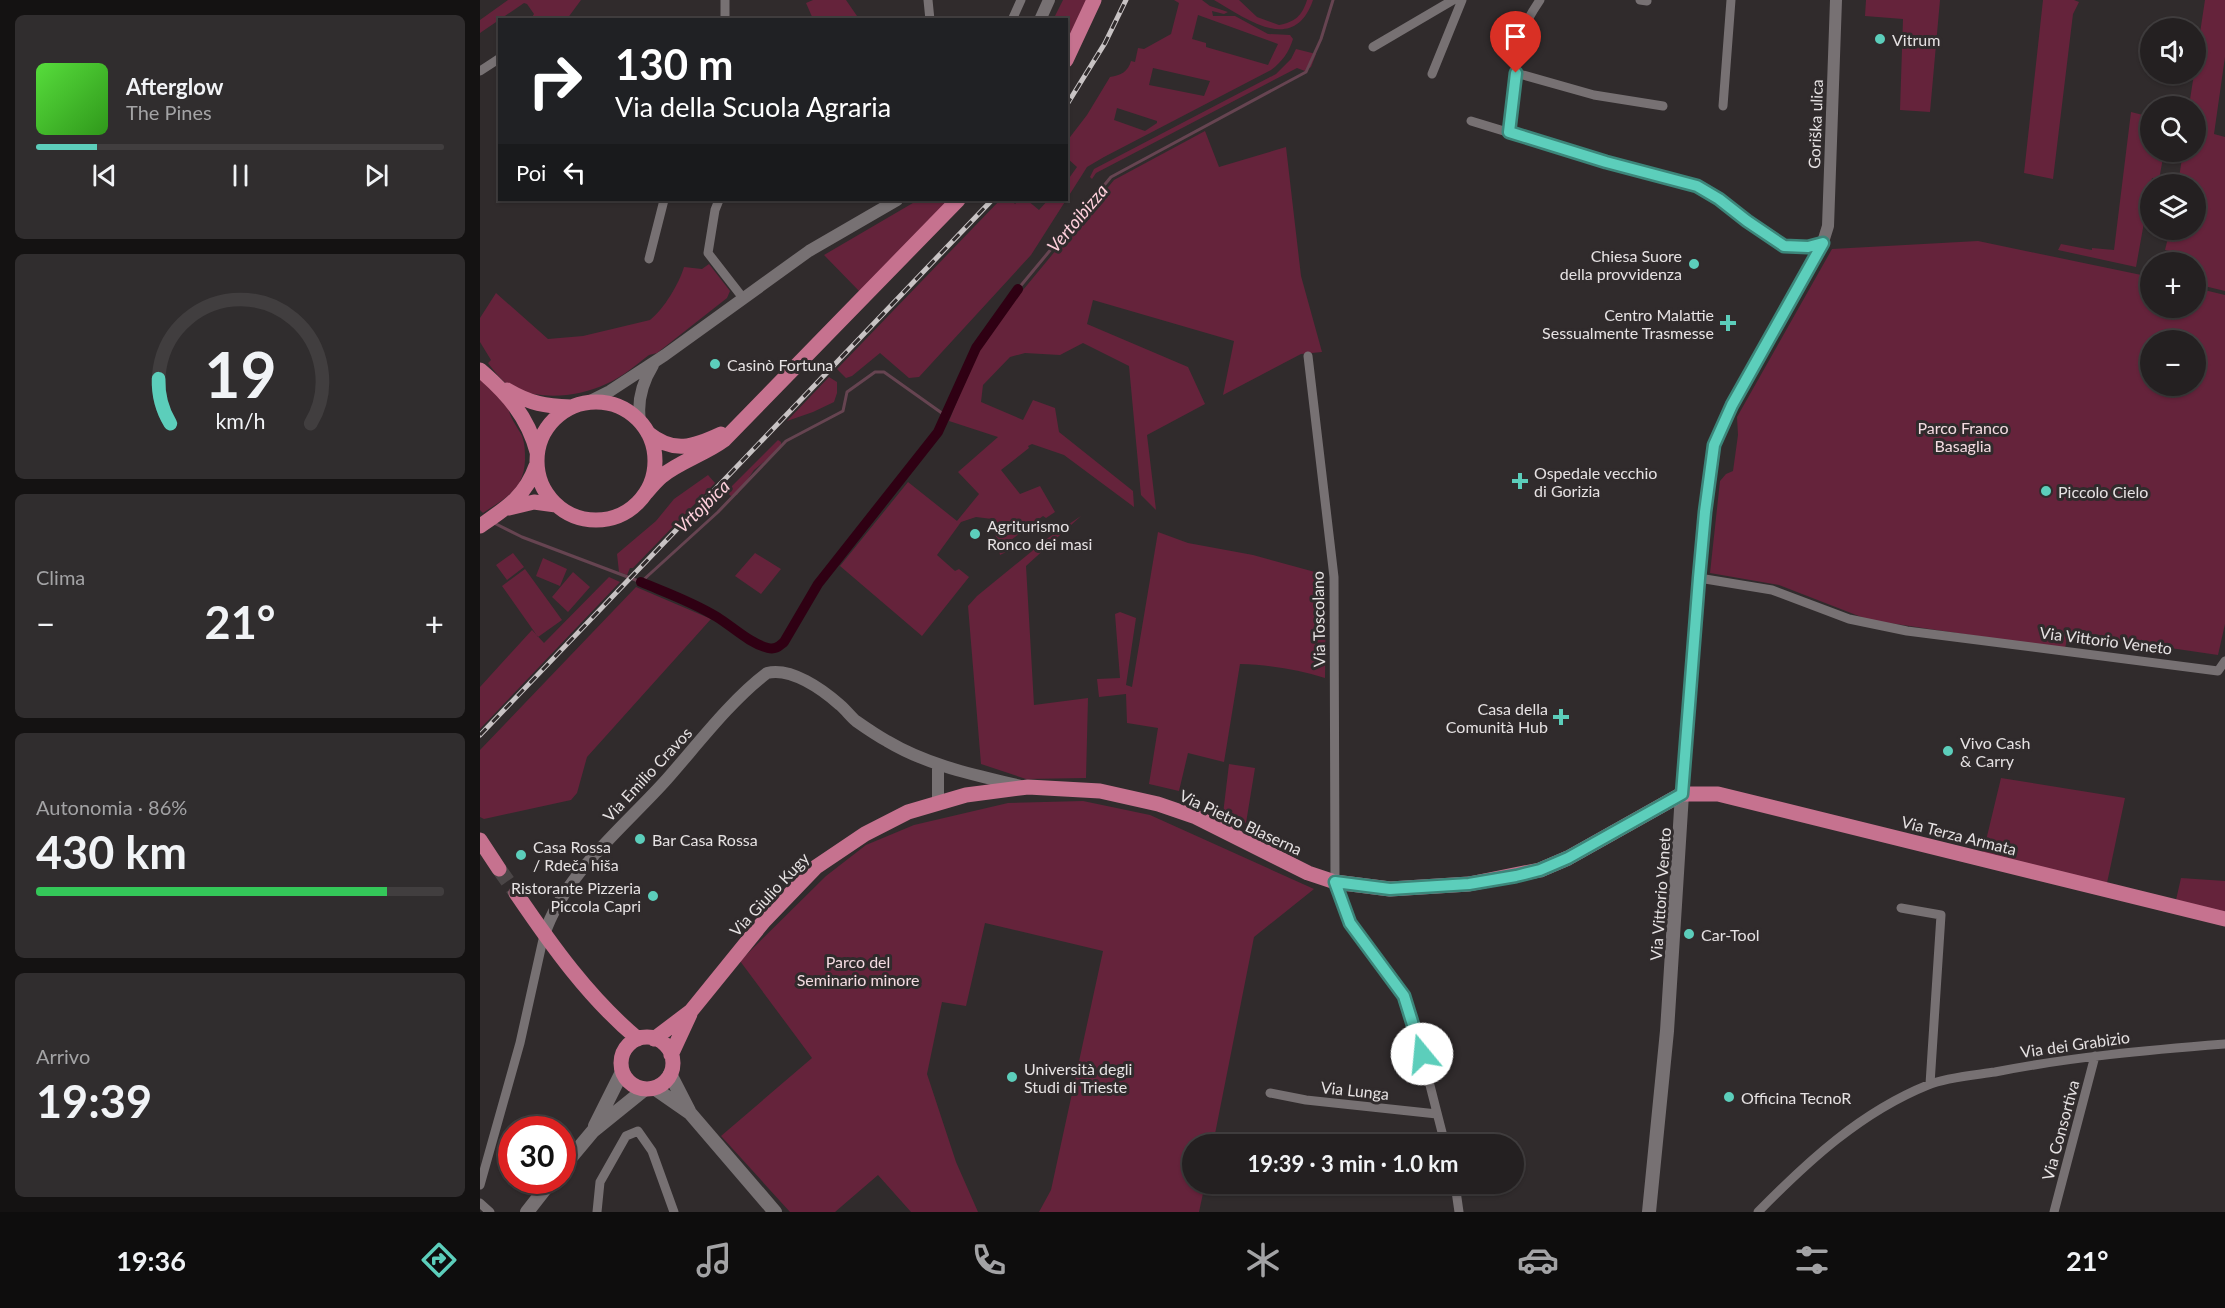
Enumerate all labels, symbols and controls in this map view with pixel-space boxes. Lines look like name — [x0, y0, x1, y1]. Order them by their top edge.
pin — [1490, 11, 1541, 73]
map controls — [2140, 18, 2206, 396]
button: sound — [2140, 18, 2206, 84]
icon: arrive — [1499, 20, 1532, 53]
place label: Vitrum — [1892, 30, 1940, 49]
marker: Vitrum — [1873, 32, 1887, 46]
text: 130 m — [615, 39, 733, 89]
icon: right — [516, 42, 594, 120]
text: Afterglow — [126, 73, 223, 100]
street label: Goriška ulica — [1804, 79, 1826, 169]
text: Via della Scuola Agraria — [615, 90, 891, 123]
button: search — [2140, 96, 2206, 162]
text: The Pines — [126, 100, 212, 124]
icon: left — [558, 156, 591, 189]
icon: previous — [88, 159, 121, 192]
icon: pause — [224, 159, 257, 192]
icon: next — [360, 159, 393, 192]
text: Poi — [516, 159, 546, 186]
button: layers — [2140, 174, 2206, 240]
water label: Vertoibizza — [1042, 179, 1112, 257]
place label: Chiesa Suore della provvidenza — [1560, 246, 1682, 283]
button: + — [2140, 252, 2206, 318]
marker: Chiesa Suore della provvidenza — [1687, 257, 1701, 271]
place label: Centro Malattie Sessualmente Trasmesse — [1542, 305, 1714, 342]
marker: Centro Malattie Sessualmente Trasmesse — [1719, 314, 1737, 332]
button: − — [2140, 330, 2206, 396]
text: 19 — [204, 336, 276, 411]
place label: Casinò Fortuna — [727, 355, 833, 374]
marker: Casinò Fortuna — [708, 357, 722, 371]
text: km/h — [215, 408, 265, 434]
park label: Parco Franco Basaglia — [1918, 418, 2008, 455]
place label: Ospedale vecchio di Gorizia — [1534, 463, 1657, 500]
marker: Ospedale vecchio di Gorizia — [1511, 472, 1529, 490]
water label: Vrtojbica — [670, 475, 734, 537]
place label: Piccolo Cielo — [2058, 482, 2148, 501]
marker: Piccolo Cielo — [2039, 484, 2053, 498]
place label: Agriturismo Ronco dei masi — [987, 516, 1092, 553]
marker: Agriturismo Ronco dei masi — [968, 527, 982, 541]
text: Clima — [36, 565, 85, 589]
street label: Via Toscolano — [1308, 571, 1328, 667]
text: 21° — [205, 595, 275, 649]
text: − — [36, 603, 55, 643]
text: + — [425, 603, 444, 643]
street label: Via Vittorio Veneto — [2039, 622, 2173, 658]
place label: Casa della Comunità Hub — [1446, 699, 1548, 736]
marker: Casa della Comunità Hub — [1552, 708, 1570, 726]
street label: Via Emilio Cravos — [599, 723, 695, 825]
place label: Vivo Cash & Carry — [1960, 733, 2030, 770]
marker: Vivo Cash & Carry — [1941, 744, 1955, 758]
street label: Via Pietro Blaserna — [1177, 785, 1305, 859]
text: Autonomia · 86% — [36, 795, 187, 819]
street label: Via Terza Armata — [1899, 811, 2019, 859]
text: 430 km — [36, 825, 187, 879]
street label: Via Vittorio Veneto — [1646, 827, 1674, 961]
place label: Bar Casa Rossa — [652, 830, 758, 849]
marker: Bar Casa Rossa — [633, 832, 647, 846]
place label: Casa Rossa / Rdeča hiša — [533, 837, 619, 874]
marker: Casa Rossa / Rdeča hiša — [514, 848, 528, 862]
street label: Via Giulio Kugy — [725, 848, 813, 940]
place label: Ristorante Pizzeria Piccola Capri — [511, 878, 641, 915]
marker: Ristorante Pizzeria Piccola Capri — [646, 889, 660, 903]
place label: Car-Tool — [1701, 925, 1760, 944]
marker: Car-Tool — [1682, 927, 1696, 941]
park label: Parco del Seminario minore — [797, 952, 919, 989]
position arrow — [1390, 1022, 1454, 1086]
street label: Via dei Grabizio — [2019, 1027, 2131, 1061]
text: Arrivo — [36, 1044, 90, 1068]
place label: Università degli Studi di Trieste — [1024, 1059, 1132, 1096]
marker: Università degli Studi di Trieste — [1005, 1070, 1019, 1084]
text: 19:39 — [36, 1074, 152, 1128]
street label: Via Lunga — [1320, 1077, 1390, 1103]
street label: Via Consortiva — [2037, 1078, 2083, 1182]
place label: Officina TecnoR — [1741, 1088, 1851, 1107]
marker: Officina TecnoR — [1722, 1090, 1736, 1104]
speed limit sign: 30 — [498, 1116, 576, 1194]
text: 19:39 · 3 min · 1.0 km — [1248, 1150, 1458, 1177]
icon: directions — [418, 1239, 460, 1281]
icon: music — [693, 1239, 735, 1281]
icon: phone — [968, 1239, 1010, 1281]
icon: climate — [1242, 1239, 1284, 1281]
icon: car — [1517, 1239, 1559, 1281]
icon: filters — [1791, 1239, 1833, 1281]
text: 19:36 — [116, 1244, 186, 1277]
text: 21° — [2066, 1244, 2109, 1277]

